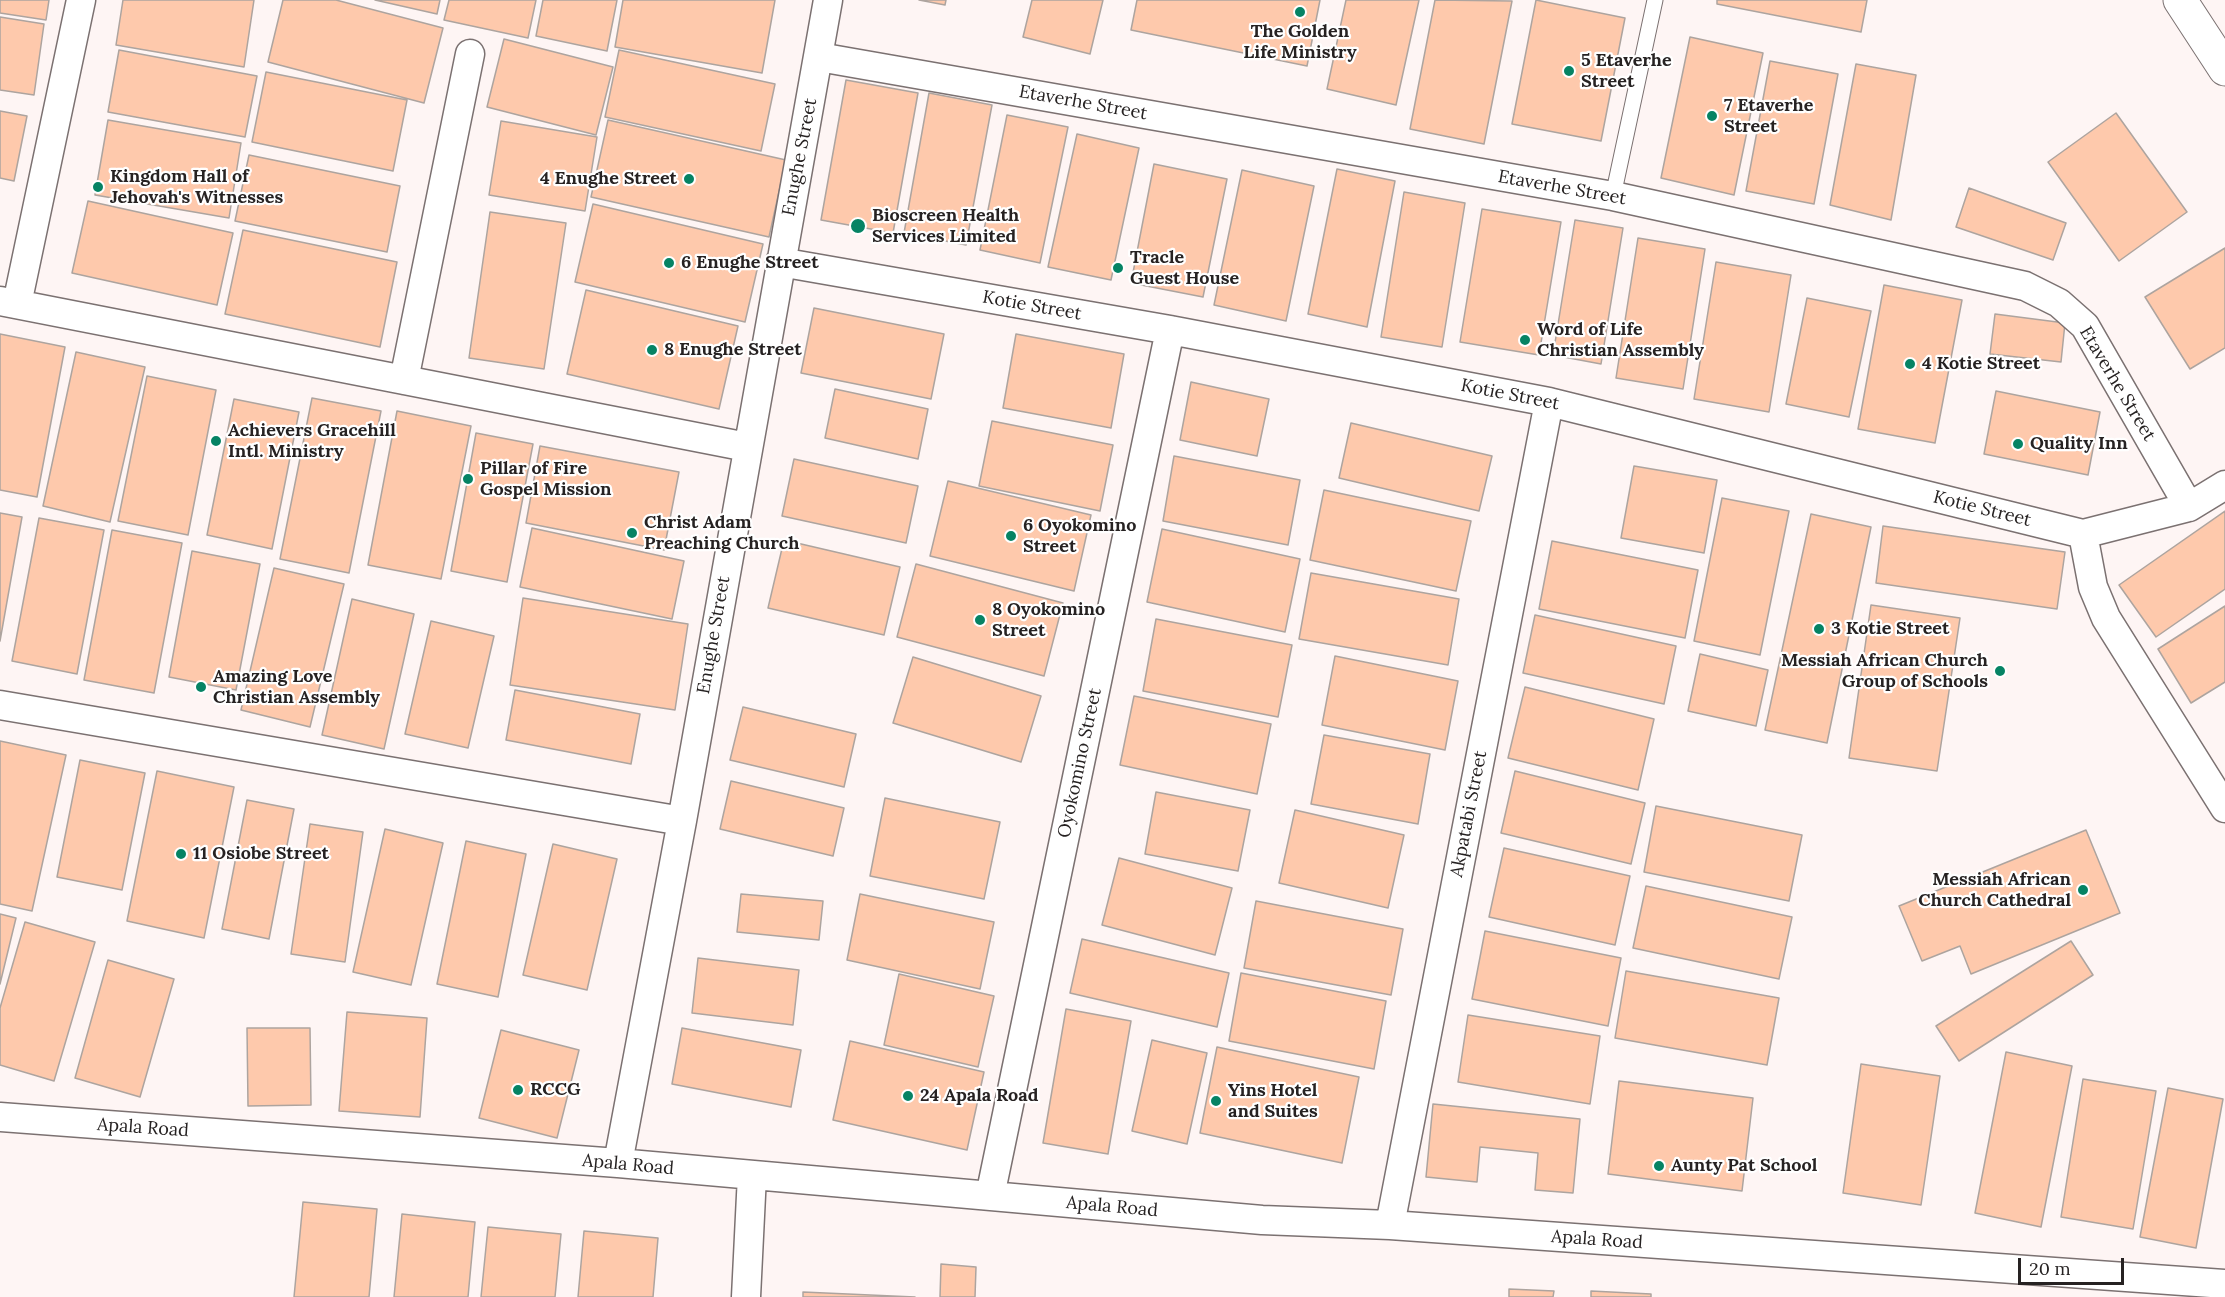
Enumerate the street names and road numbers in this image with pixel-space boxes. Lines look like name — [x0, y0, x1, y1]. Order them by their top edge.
street label: Etaverhe Street — [1017, 81, 1149, 125]
street label: Enughe Street — [778, 96, 822, 218]
street label: Etaverhe Street — [1496, 166, 1628, 210]
street label: Kotie Street — [981, 287, 1083, 325]
street label: Etaverhe Street — [2074, 323, 2160, 445]
street label: Kotie Street — [1459, 375, 1561, 415]
street label: Kotie Street — [1931, 486, 2033, 532]
street label: Enughe Street — [693, 574, 735, 696]
street label: Oyokomino Street — [1054, 686, 1106, 840]
street label: Akpatabi Street — [1446, 749, 1492, 879]
street label: Apala Road — [96, 1114, 190, 1142]
street label: Apala Road — [581, 1150, 675, 1180]
street label: Apala Road — [1065, 1192, 1159, 1222]
street label: Apala Road — [1550, 1226, 1644, 1254]

